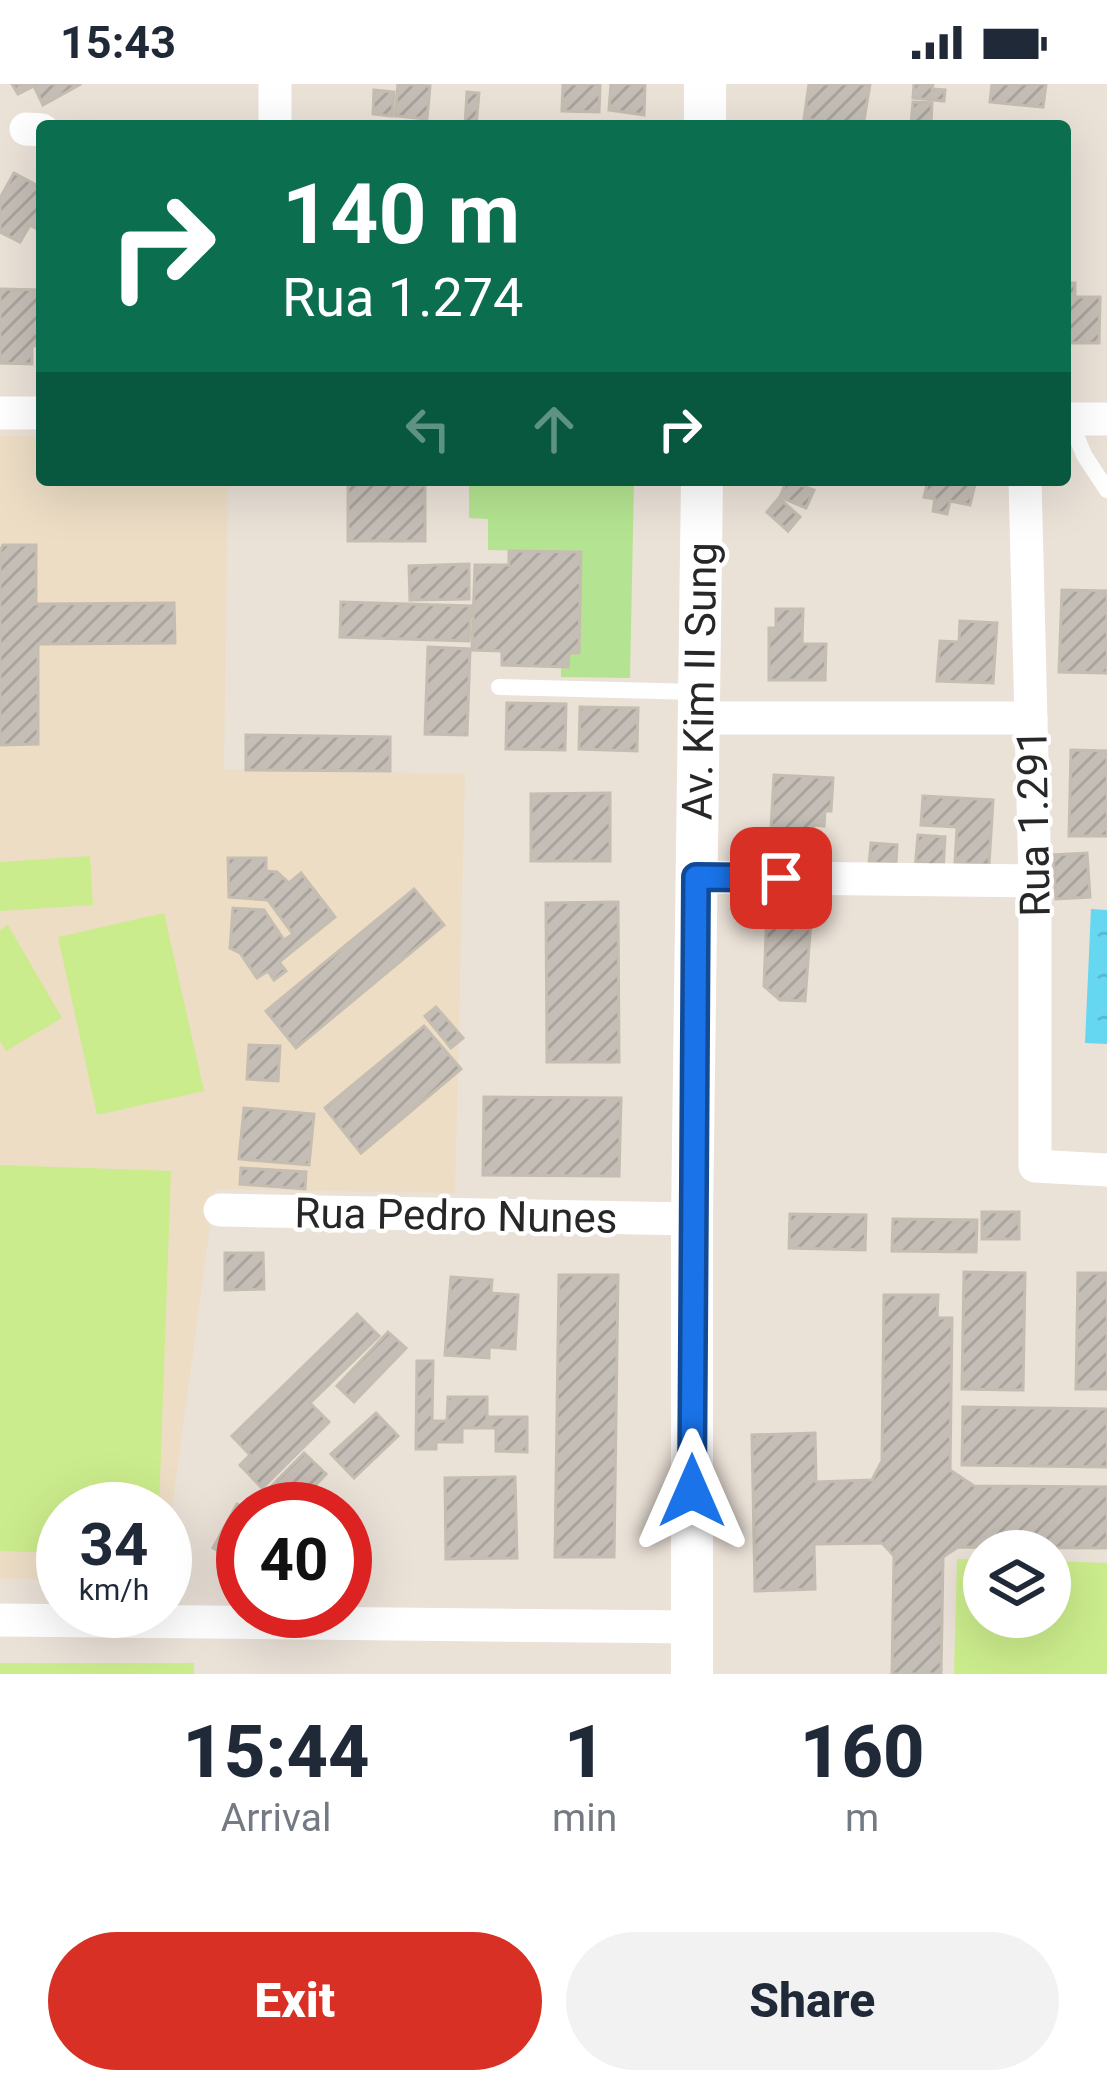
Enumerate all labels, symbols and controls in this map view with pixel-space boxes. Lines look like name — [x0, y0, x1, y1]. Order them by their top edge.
text: 15:43 — [60, 16, 176, 69]
text: 140 m — [282, 165, 520, 264]
icon: right — [84, 168, 240, 324]
text: Rua 1.274 — [282, 266, 523, 329]
icon: left — [395, 396, 461, 462]
icon: ahead — [521, 396, 587, 462]
icon: right — [647, 396, 713, 462]
street label: Av. Kim II Sung — [673, 542, 726, 820]
street label: Rua 1.291 — [1007, 729, 1060, 917]
pin — [730, 827, 832, 929]
icon: arrive — [748, 845, 814, 911]
street label: Rua Pedro Nunes — [294, 1188, 618, 1243]
position arrow — [629, 1428, 755, 1554]
speed limit sign: 40 — [216, 1482, 372, 1638]
text: 34 — [80, 1509, 148, 1580]
map controls — [963, 1530, 1071, 1638]
button: layers — [963, 1530, 1071, 1638]
text: km/h — [79, 1572, 149, 1607]
text: 15:44 — [183, 1710, 370, 1795]
text: 1 — [564, 1710, 605, 1795]
text: 160 — [800, 1710, 924, 1795]
text: Arrival — [221, 1795, 331, 1841]
text: min — [552, 1795, 617, 1841]
text: m — [845, 1795, 879, 1841]
button: Exit — [48, 1932, 542, 2070]
button: Share — [566, 1932, 1059, 2070]

